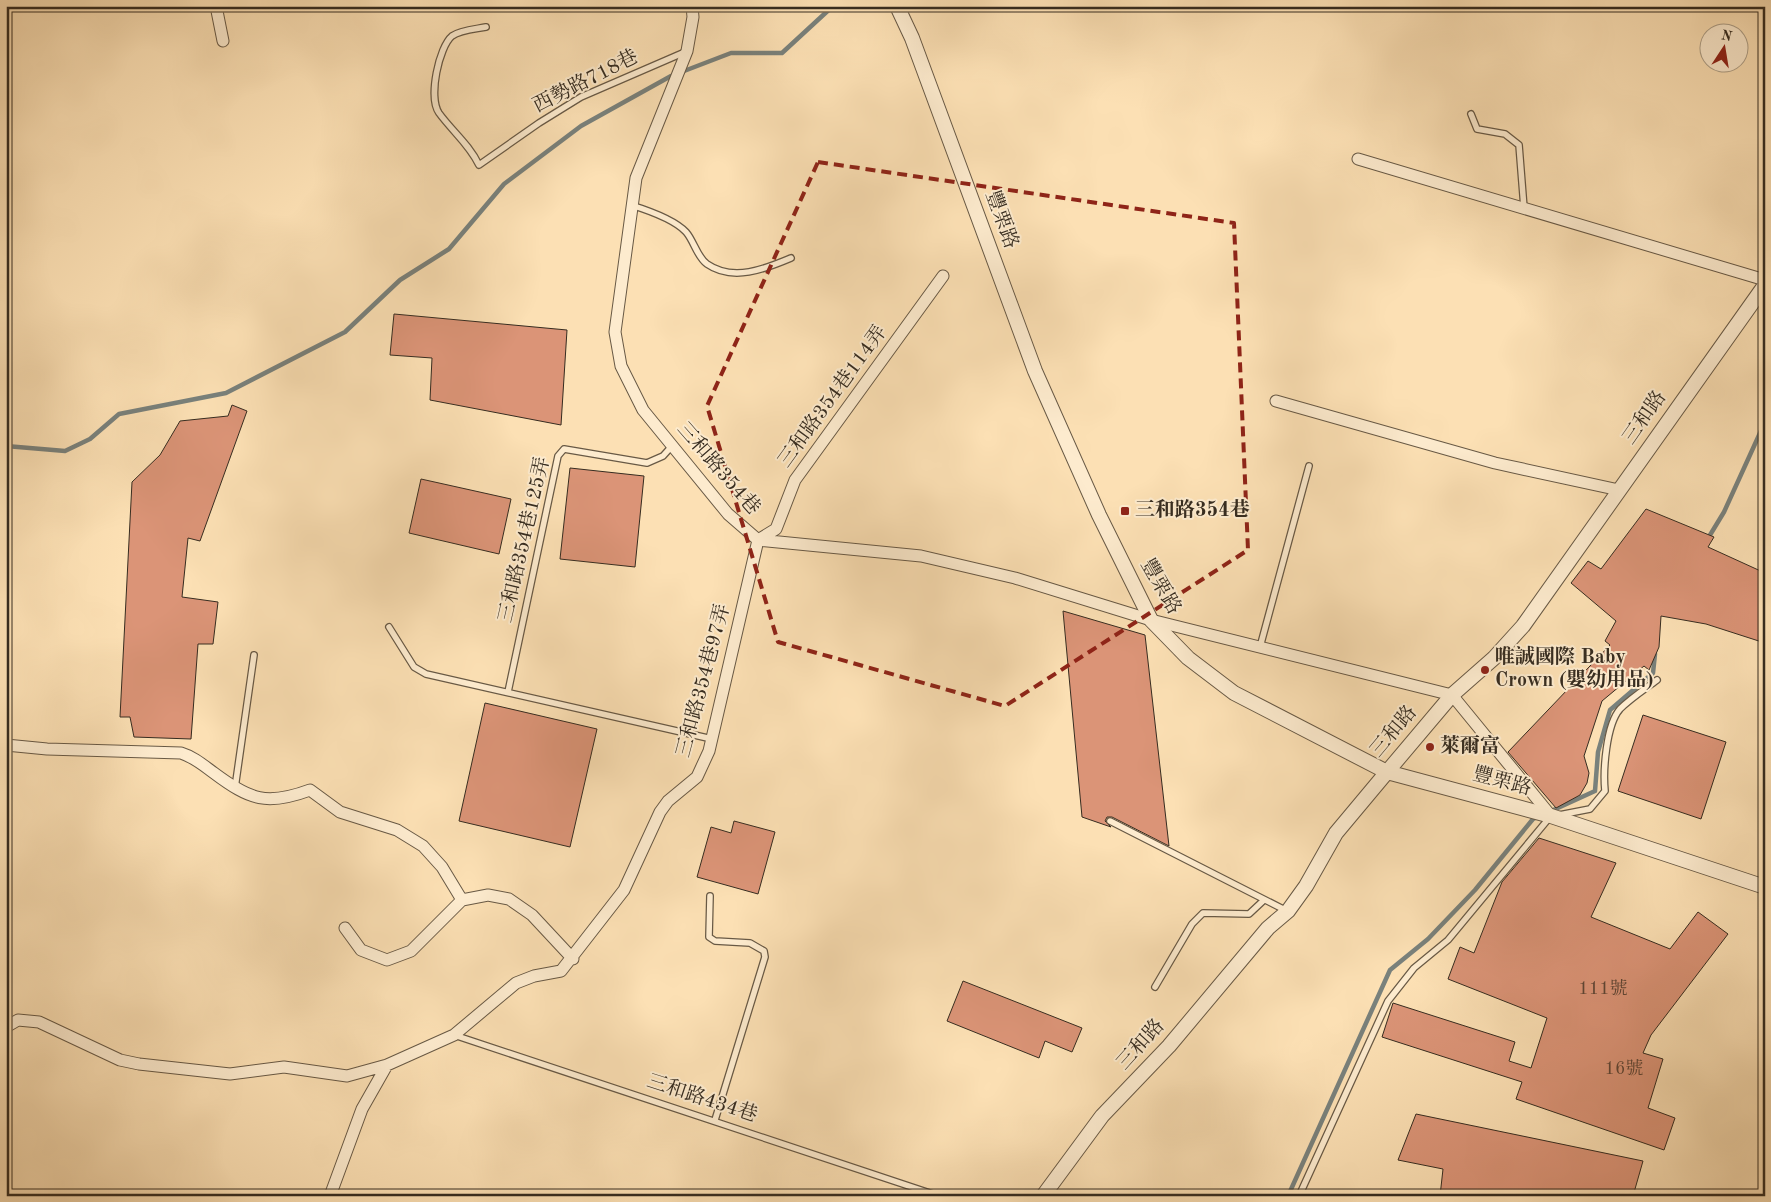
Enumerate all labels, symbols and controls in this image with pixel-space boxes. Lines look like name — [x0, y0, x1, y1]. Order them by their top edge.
north arrow — [1698, 22, 1748, 72]
text: N — [1720, 28, 1733, 44]
street label: 西勢路718巷 — [529, 45, 642, 117]
street label: 豐栗路 — [981, 188, 1023, 252]
street label: 三和路354巷114弄 — [773, 321, 891, 471]
street label: 三和路 — [1618, 387, 1670, 448]
street label: 三和路354巷 — [673, 418, 765, 519]
street label: 三和路354巷125弄 — [494, 455, 554, 625]
place label: 三和路354巷 — [1135, 499, 1250, 521]
marker: 三和路354巷 — [1119, 505, 1131, 517]
street label: 豐栗路 — [1136, 555, 1185, 618]
street label: 三和路354巷97弄 — [672, 602, 734, 760]
place label: 唯誠國際 Baby Crown (嬰幼用品) — [1495, 645, 1654, 691]
marker: 唯誠國際 Baby Crown (嬰幼用品) — [1479, 664, 1491, 676]
street label: 三和路 — [1366, 701, 1421, 761]
place label: 萊爾富 — [1440, 734, 1500, 757]
marker: 萊爾富 — [1424, 741, 1436, 753]
street label: 豐栗路 — [1470, 763, 1534, 799]
house number: 111號 — [1578, 978, 1628, 998]
street label: 三和路 — [1112, 1015, 1169, 1074]
house number: 16號 — [1605, 1058, 1643, 1078]
street label: 三和路434巷 — [644, 1070, 760, 1126]

